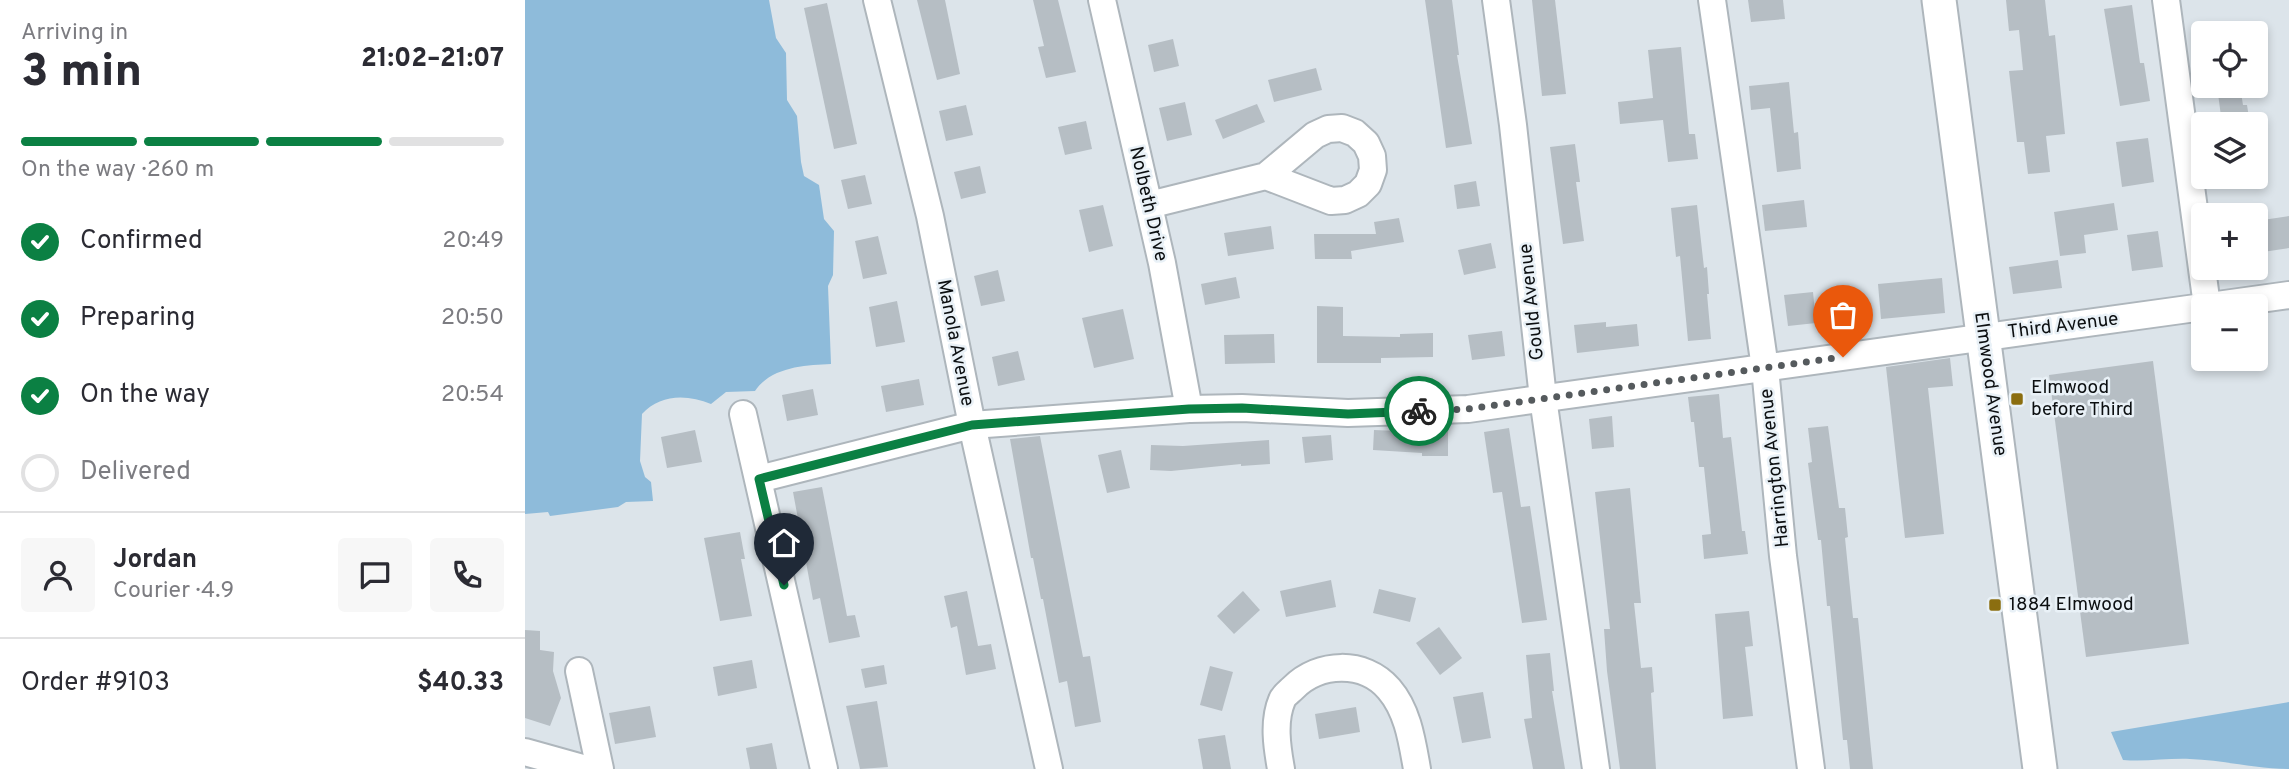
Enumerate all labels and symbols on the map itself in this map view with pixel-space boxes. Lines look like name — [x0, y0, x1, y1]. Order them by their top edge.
street label: Nolbeth Drive — [1123, 144, 1173, 264]
street label: Gould Avenue — [1514, 242, 1550, 362]
street label: Manola Avenue — [931, 278, 979, 408]
pin — [1813, 285, 1873, 357]
street label: Third Avenue — [2006, 307, 2120, 345]
street label: Elmwood Avenue — [1968, 310, 2012, 458]
courier — [1384, 376, 1454, 446]
place label: Elmwood before Third — [2031, 376, 2133, 422]
street label: Harrington Avenue — [1755, 387, 1795, 549]
marker: Elmwood before Third — [2009, 391, 2025, 407]
pin — [754, 513, 814, 585]
place label: 1884 Elmwood — [2009, 593, 2134, 617]
marker: 1884 Elmwood — [1987, 597, 2003, 613]

